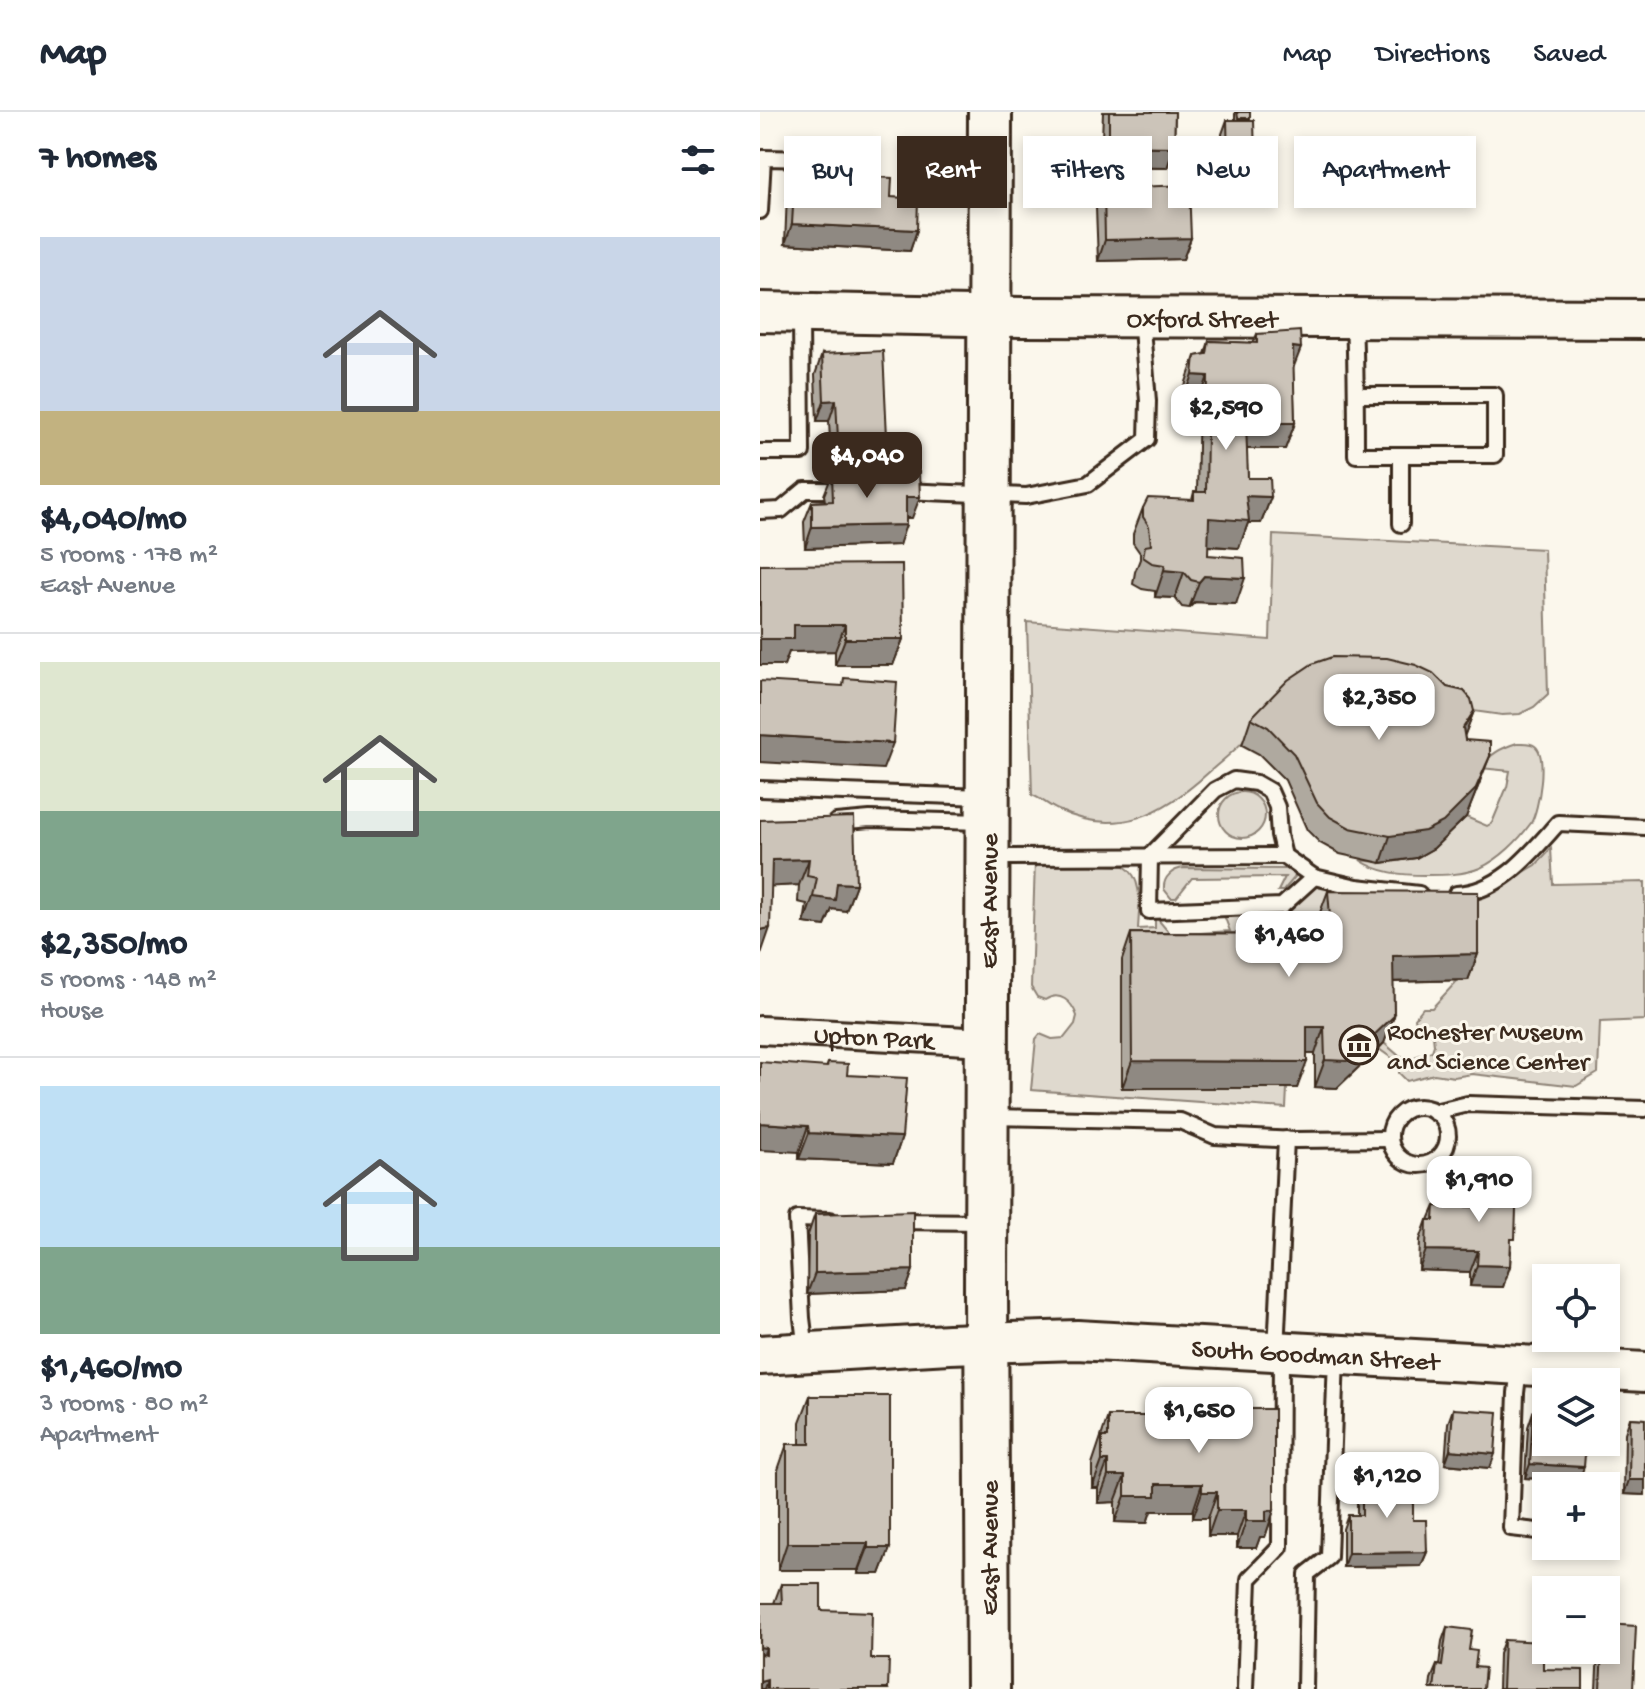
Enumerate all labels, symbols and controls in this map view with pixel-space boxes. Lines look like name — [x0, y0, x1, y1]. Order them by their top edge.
text: Map — [40, 33, 106, 77]
text: Map — [1283, 39, 1331, 72]
text: Directions — [1375, 39, 1489, 72]
text: Saved — [1533, 39, 1605, 72]
chip: Buy — [784, 136, 881, 208]
chip: Rent — [897, 136, 1007, 208]
chip: Filters — [1023, 136, 1152, 208]
chip: New — [1168, 136, 1278, 208]
chip: Apartment — [1294, 136, 1476, 208]
icon: filters — [676, 138, 720, 182]
text: 7 homes — [40, 140, 156, 180]
icon: home — [308, 289, 452, 433]
street label: Oxford Street — [1126, 306, 1280, 338]
pin: $2,590 — [1161, 384, 1291, 452]
text: $2,590 — [1189, 394, 1263, 425]
pin: $4,040 — [802, 432, 932, 500]
text: $4,040 — [830, 442, 904, 473]
text: $4,040/mo — [40, 501, 187, 541]
text: 5 rooms · 178 m² — [40, 541, 218, 572]
text: East Avenue — [40, 572, 175, 603]
pin: $2,350 — [1314, 674, 1444, 742]
text: $2,350 — [1342, 684, 1416, 715]
icon: home — [308, 714, 452, 858]
street label: East Avenue — [976, 833, 1008, 969]
pin: $1,460 — [1224, 911, 1354, 979]
text: $1,460 — [1254, 921, 1324, 952]
text: $2,350/mo — [40, 926, 187, 966]
text: 5 rooms · 148 m² — [40, 966, 217, 997]
text: House — [40, 997, 104, 1028]
place label: Rochester Museum and Science Center — [1387, 1019, 1592, 1080]
street label: Upton Park — [813, 1022, 937, 1059]
museum icon: Rochester Museum and Science Center — [1338, 1024, 1380, 1066]
icon: home — [308, 1138, 452, 1282]
pin: $1,910 — [1414, 1156, 1544, 1224]
text: $1,910 — [1445, 1166, 1513, 1197]
map controls — [1532, 1264, 1620, 1664]
button: locate — [1532, 1264, 1620, 1352]
street label: South Goodman Street — [1190, 1335, 1442, 1380]
text: $1,460/mo — [40, 1350, 182, 1390]
button: layers — [1532, 1368, 1620, 1456]
pin: $1,650 — [1134, 1387, 1264, 1455]
text: 3 rooms · 80 m² — [40, 1390, 208, 1421]
text: $1,650 — [1163, 1397, 1235, 1428]
text: Apartment — [40, 1421, 157, 1452]
pin: $1,120 — [1322, 1452, 1452, 1520]
text: $1,120 — [1353, 1462, 1421, 1493]
button: + — [1532, 1472, 1620, 1560]
street label: East Avenue — [977, 1480, 1008, 1616]
button: − — [1532, 1576, 1620, 1664]

